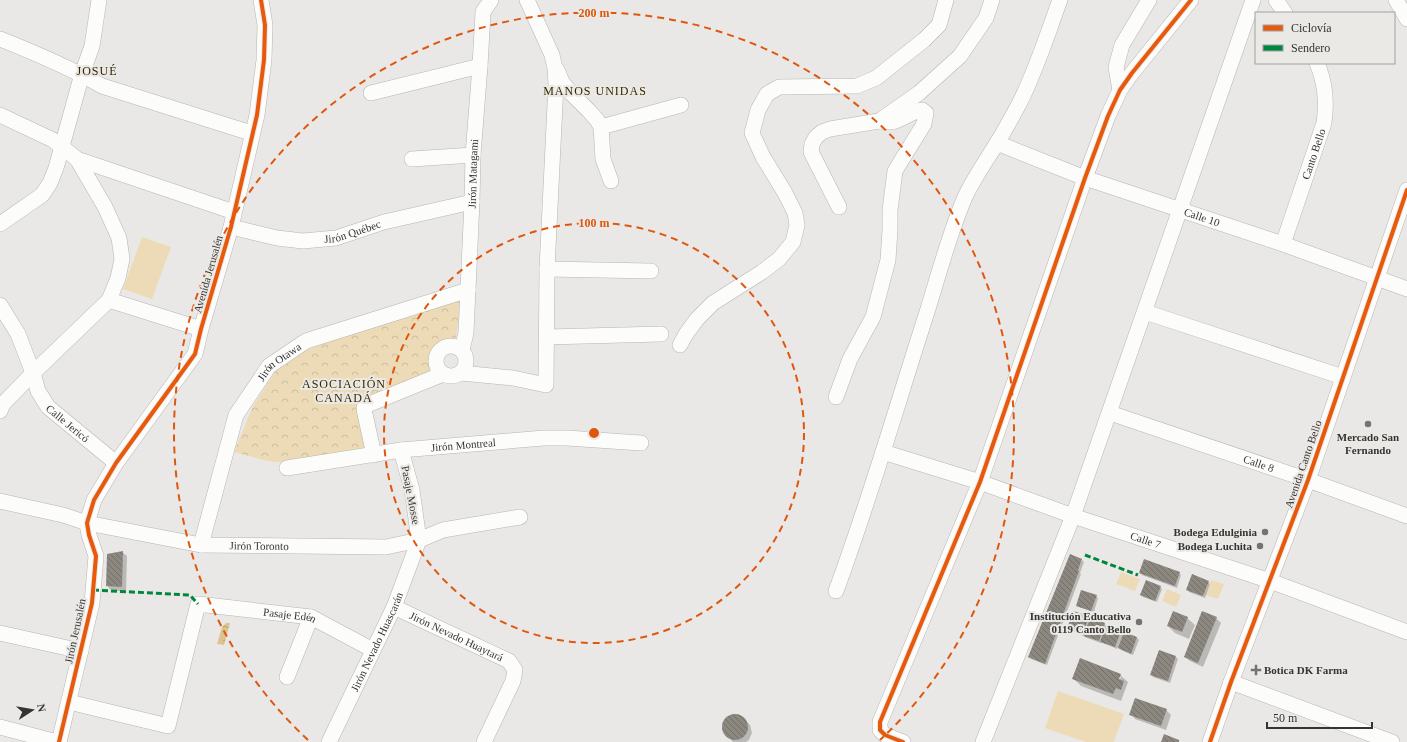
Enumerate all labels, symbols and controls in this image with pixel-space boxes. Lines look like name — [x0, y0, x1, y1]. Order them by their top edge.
text: 200 m — [579, 6, 610, 20]
legend — [1255, 12, 1395, 64]
text: Ciclovía — [1291, 21, 1332, 35]
text: Sendero — [1291, 41, 1330, 55]
district label: JOSUÉ — [76, 64, 118, 78]
district label: MANOS UNIDAS — [543, 84, 647, 98]
street label: Canto Bello — [1299, 127, 1328, 181]
street label: Jirón Matagami — [466, 138, 480, 209]
street label: Calle 10 — [1183, 205, 1222, 229]
text: 100 m — [579, 216, 610, 230]
street label: Jirón Québec — [324, 218, 382, 245]
street label: Avenida Jerusalén — [191, 233, 225, 314]
street label: Jirón Otawa — [255, 340, 303, 383]
district label: ASOCIACIÓN CANADÁ — [302, 377, 386, 405]
street label: Calle Jericó — [44, 402, 92, 445]
street label: Avenida Canto Bello — [1282, 418, 1324, 509]
marker: Mercado San Fernando — [1363, 419, 1373, 429]
centre of rings — [587, 426, 601, 440]
place label: Mercado San Fernando — [1337, 431, 1399, 456]
street label: Jirón Montreal — [430, 436, 496, 453]
street label: Calle 8 — [1242, 453, 1276, 474]
street label: Pasaje Mosse — [399, 465, 423, 526]
place label: Bodega Edulginia — [1174, 526, 1257, 538]
marker: Bodega Edulginia — [1260, 527, 1270, 537]
street label: Calle 7 — [1129, 529, 1163, 551]
street label: Jirón Toronto — [229, 539, 289, 552]
place label: Bodega Luchita — [1178, 540, 1252, 552]
marker: Bodega Luchita — [1255, 541, 1265, 551]
street label: Jirón Nevado Huascarán — [348, 590, 405, 693]
street label: Jirón Jerusalén — [62, 597, 88, 664]
street label: Pasaje Edén — [263, 606, 319, 625]
street label: Jirón Nevado Huaytará — [408, 609, 505, 664]
place label: Institución Educativa 0119 Canto Bello — [1030, 610, 1131, 635]
marker: Institución Educativa 0119 Canto Bello — [1134, 617, 1144, 627]
place label: Botica DK Farma — [1264, 664, 1348, 676]
marker: Botica DK Farma — [1251, 665, 1261, 675]
north arrow — [12, 690, 52, 730]
text: N — [35, 703, 48, 713]
scale bar — [1267, 704, 1372, 730]
text: 50 m — [1273, 711, 1298, 725]

